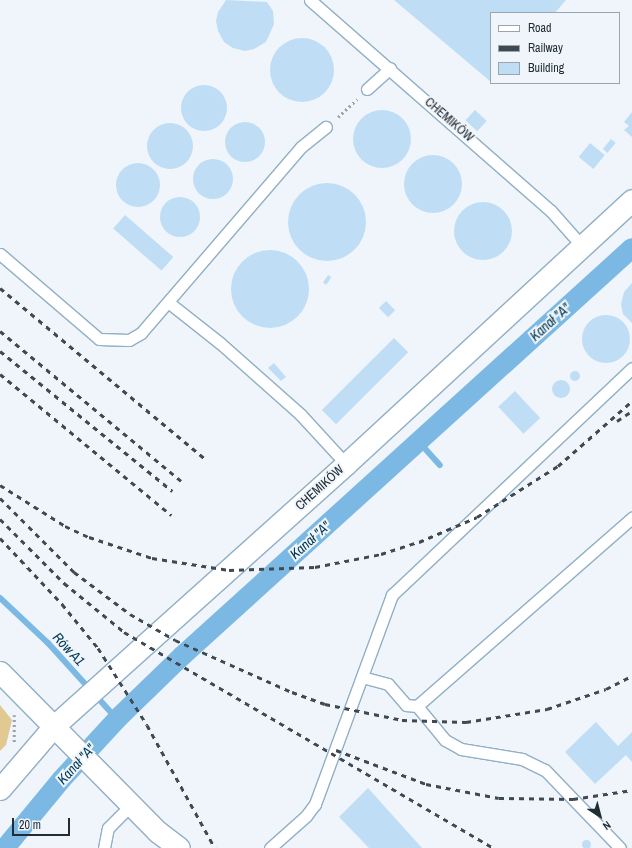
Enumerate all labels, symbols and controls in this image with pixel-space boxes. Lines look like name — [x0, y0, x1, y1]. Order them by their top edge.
legend — [490, 12, 620, 84]
text: Road — [528, 20, 552, 36]
text: Railway — [528, 40, 563, 56]
text: Building — [528, 60, 564, 76]
street label: CHEMIKÓW — [421, 94, 477, 146]
water label: Kanał "A" — [526, 300, 574, 344]
street label: CHEMIKÓW — [293, 462, 347, 514]
water label: Kanał "A" — [286, 518, 334, 562]
water label: Rów A1 — [49, 629, 89, 669]
water label: Kanał "A" — [54, 740, 98, 788]
north arrow — [580, 796, 620, 836]
scale bar — [14, 810, 72, 836]
text: 20 m — [19, 817, 41, 833]
text: N — [600, 818, 614, 833]

